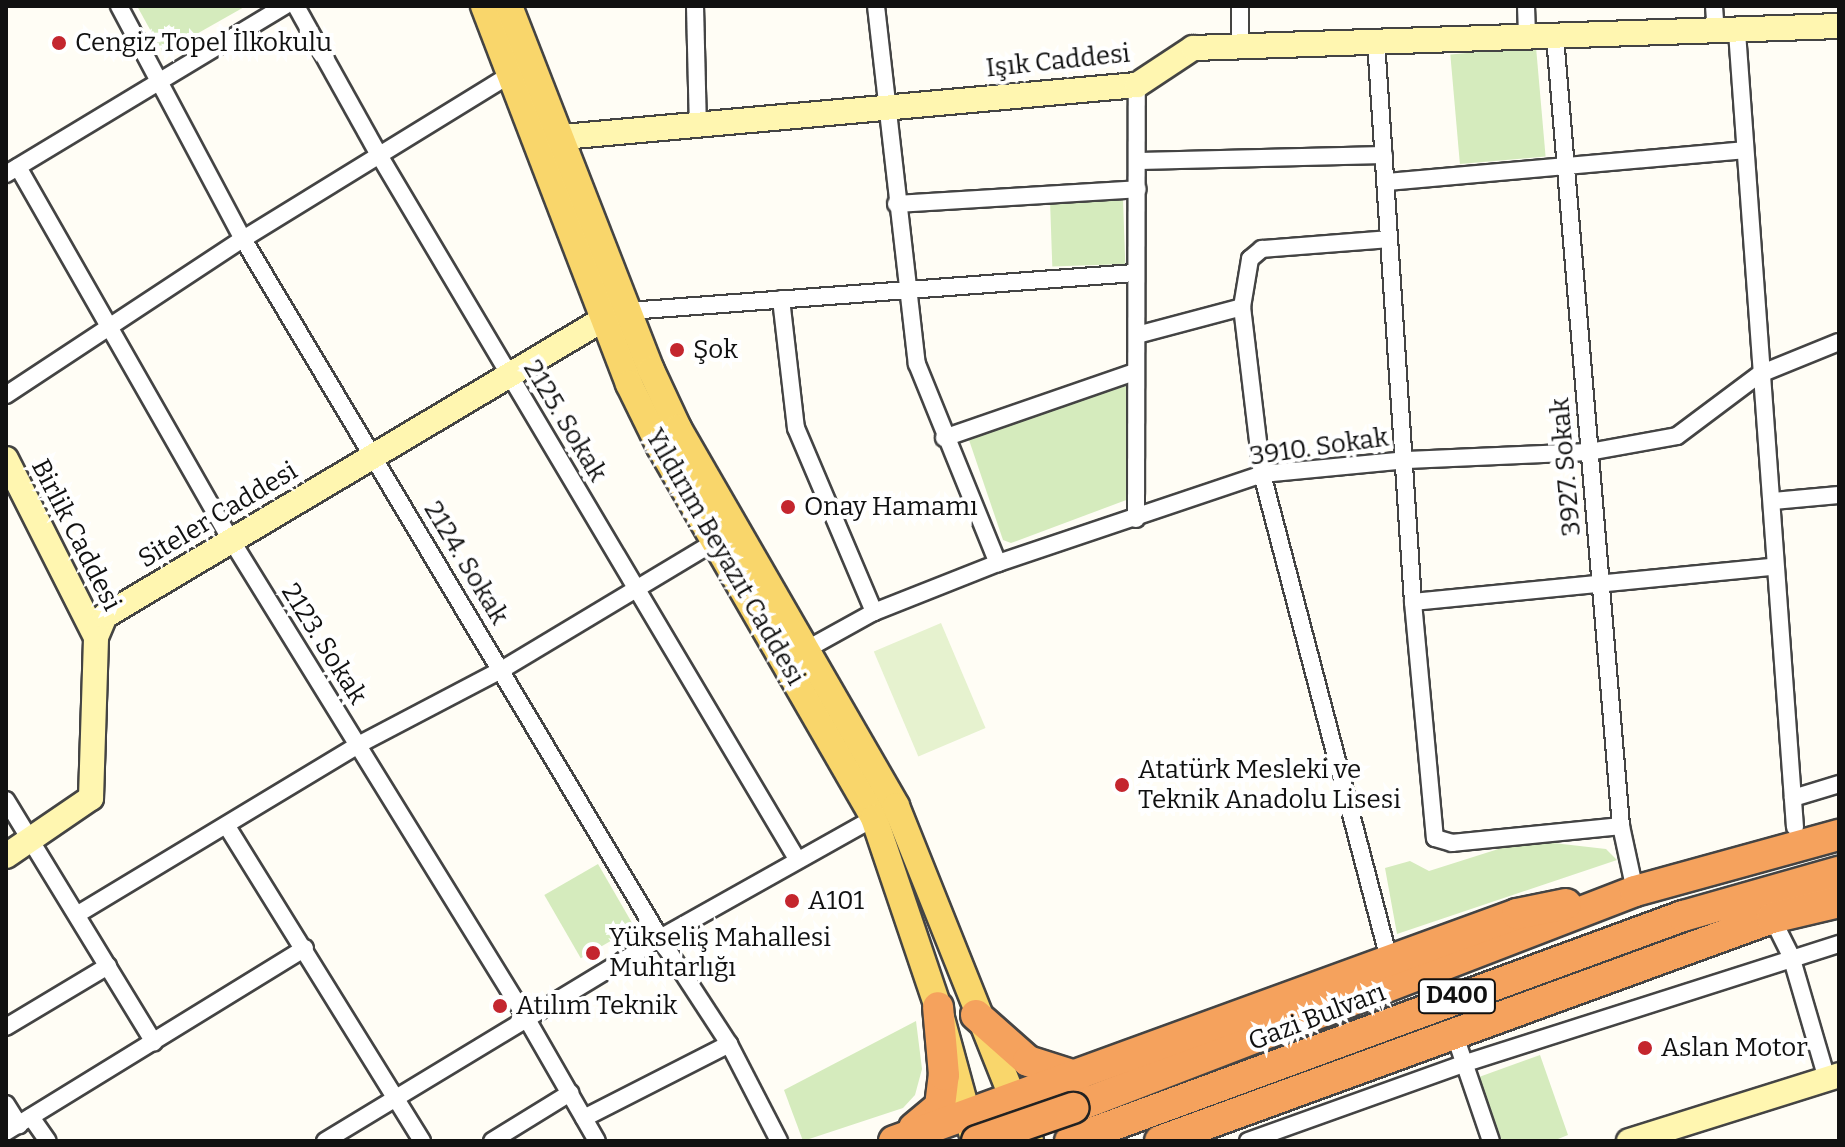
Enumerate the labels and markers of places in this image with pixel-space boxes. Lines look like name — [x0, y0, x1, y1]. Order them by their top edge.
place label: Cengiz Topel İlkokulu — [75, 27, 332, 59]
marker: Cengiz Topel İlkokulu — [50, 34, 68, 52]
place label: Şok — [693, 334, 738, 366]
marker: Şok — [668, 341, 686, 359]
place label: Onay Hamamı — [804, 491, 978, 523]
marker: Onay Hamamı — [779, 498, 797, 516]
place label: Atatürk Mesleki ve Teknik Anadolu Lisesi — [1138, 754, 1401, 816]
marker: Atatürk Mesleki ve Teknik Anadolu Lisesi — [1113, 776, 1131, 794]
place label: A101 — [808, 885, 864, 917]
marker: A101 — [783, 892, 801, 910]
place label: Yükseliş Mahallesi Muhtarlığı — [609, 922, 831, 984]
marker: Yükseliş Mahallesi Muhtarlığı — [584, 944, 602, 962]
place label: Atılım Teknik — [516, 990, 677, 1022]
marker: Atılım Teknik — [491, 997, 509, 1015]
place label: Aslan Motor — [1661, 1032, 1808, 1064]
marker: Aslan Motor — [1636, 1039, 1654, 1057]

